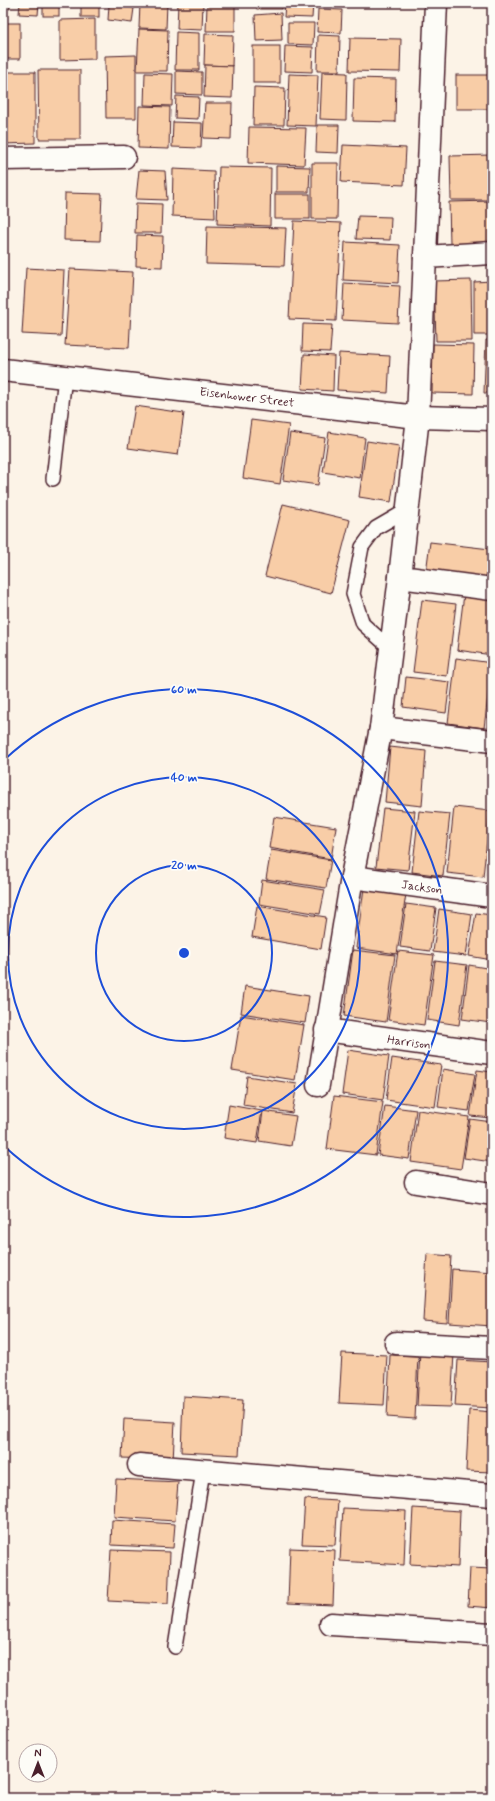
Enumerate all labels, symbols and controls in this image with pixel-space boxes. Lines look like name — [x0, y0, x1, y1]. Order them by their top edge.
street label: Eisenhower Street — [199, 384, 296, 412]
text: 60 m — [171, 682, 197, 698]
text: 40 m — [171, 770, 198, 786]
text: 20 m — [171, 858, 197, 874]
street label: Jackson — [400, 877, 444, 899]
centre of rings — [177, 946, 191, 960]
street label: Harrison — [386, 1032, 432, 1054]
north arrow — [18, 1743, 58, 1783]
text: N — [34, 1747, 42, 1761]

